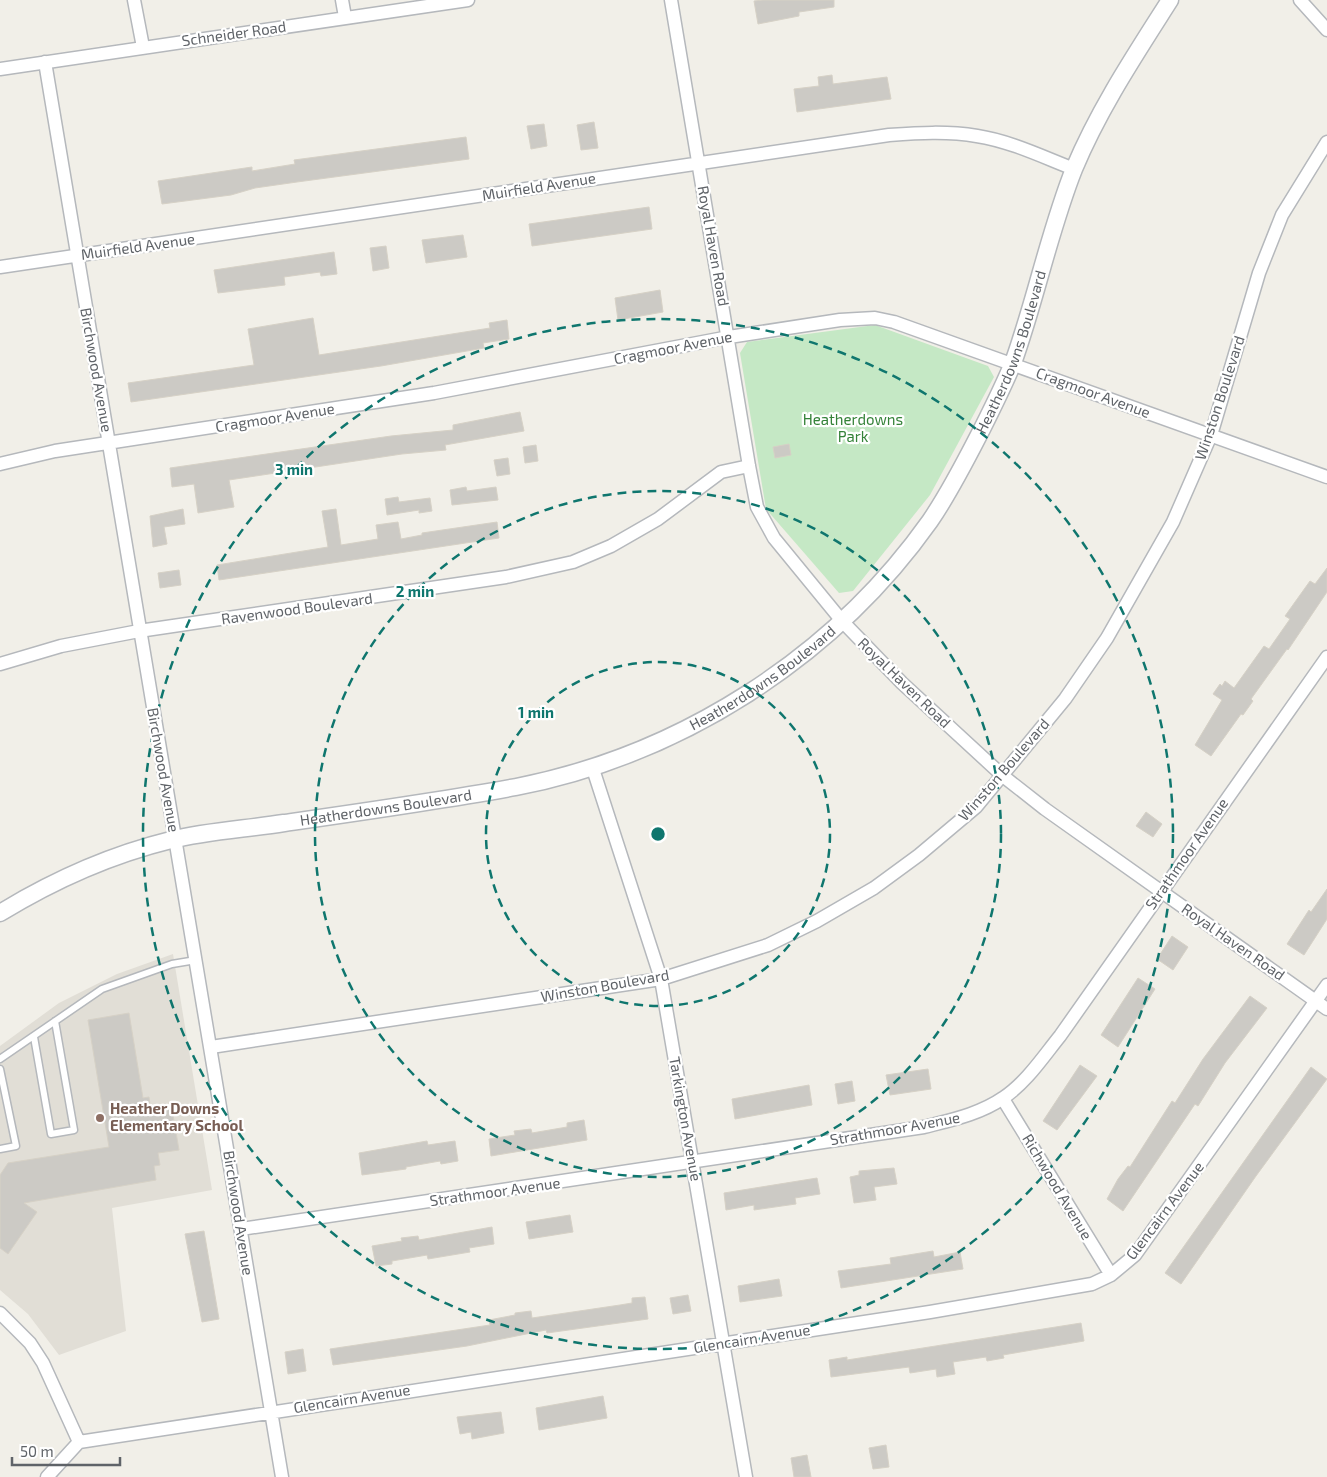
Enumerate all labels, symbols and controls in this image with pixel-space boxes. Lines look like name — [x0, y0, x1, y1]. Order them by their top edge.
street label: Schneider Road — [181, 17, 287, 49]
street label: Muirfield Avenue — [481, 168, 597, 204]
street label: Royal Haven Road — [695, 184, 733, 307]
street label: Muirfield Avenue — [80, 229, 196, 263]
street label: Heatherdowns Boulevard — [971, 268, 1049, 436]
street label: Birchwood Avenue — [77, 306, 117, 433]
street label: Cragmoor Avenue — [612, 327, 734, 367]
street label: Winston Boulevard — [1190, 333, 1248, 462]
street label: Cragmoor Avenue — [1034, 363, 1153, 421]
street label: Cragmoor Avenue — [214, 399, 336, 435]
park label: Heatherdowns Park — [803, 410, 903, 445]
text: 3 min — [275, 460, 313, 478]
text: 2 min — [396, 582, 434, 600]
street label: Ravenwood Boulevard — [220, 588, 374, 628]
street label: Heatherdowns Boulevard — [686, 621, 839, 733]
street label: Royal Haven Road — [855, 633, 955, 731]
text: 1 min — [518, 703, 554, 721]
street label: Birchwood Avenue — [144, 706, 184, 833]
street label: Winston Boulevard — [954, 714, 1053, 824]
street label: Heatherdowns Boulevard — [299, 785, 473, 829]
street label: Strathmoor Avenue — [1141, 794, 1231, 913]
centre of rings — [649, 825, 667, 843]
street label: Royal Haven Road — [1178, 899, 1289, 984]
street label: Winston Boulevard — [539, 965, 670, 1005]
street label: Tarkington Avenue — [666, 1055, 706, 1183]
place label: Heather Downs Elementary School — [110, 1099, 243, 1135]
street label: Strathmoor Avenue — [828, 1108, 961, 1148]
marker: Heather Downs Elementary School — [94, 1112, 106, 1124]
street label: Richwood Avenue — [1019, 1130, 1097, 1243]
street label: Birchwood Avenue — [220, 1149, 258, 1277]
street label: Glencairn Avenue — [1122, 1158, 1207, 1263]
street label: Strathmoor Avenue — [428, 1173, 561, 1209]
street label: Glencairn Avenue — [692, 1320, 811, 1356]
street label: Glencairn Avenue — [292, 1380, 411, 1416]
scale bar — [12, 1434, 120, 1466]
text: 50 m — [20, 1442, 54, 1460]

